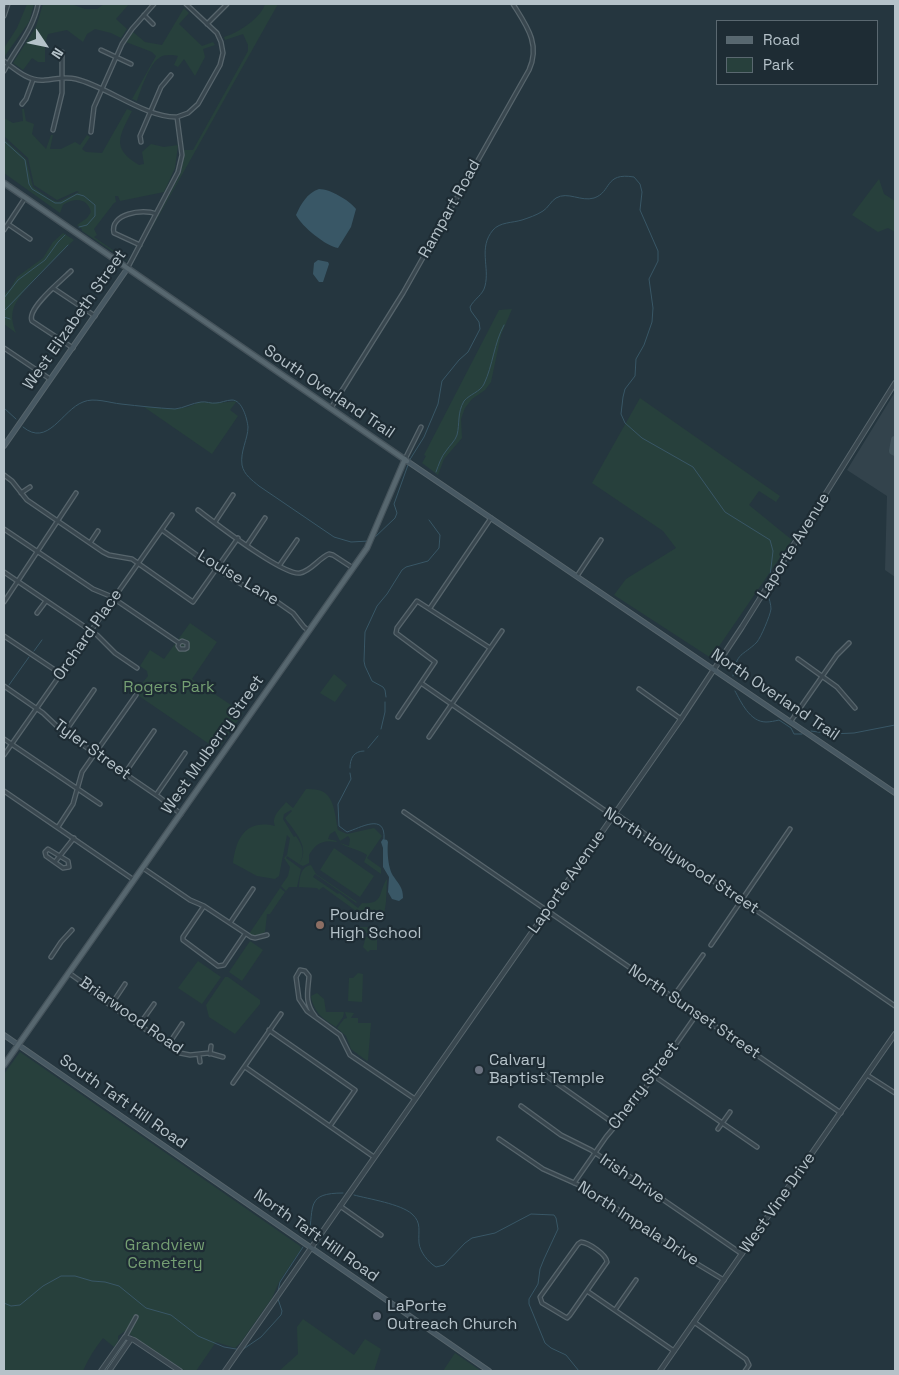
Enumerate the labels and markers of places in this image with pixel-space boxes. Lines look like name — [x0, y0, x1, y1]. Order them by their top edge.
place label: Poudre High School — [330, 906, 421, 944]
marker: Poudre High School — [314, 919, 326, 931]
place label: Calvary Baptist Temple — [489, 1051, 604, 1089]
marker: Calvary Baptist Temple — [473, 1064, 485, 1076]
place label: LaPorte Outreach Church — [387, 1297, 517, 1335]
marker: LaPorte Outreach Church — [371, 1310, 383, 1322]

